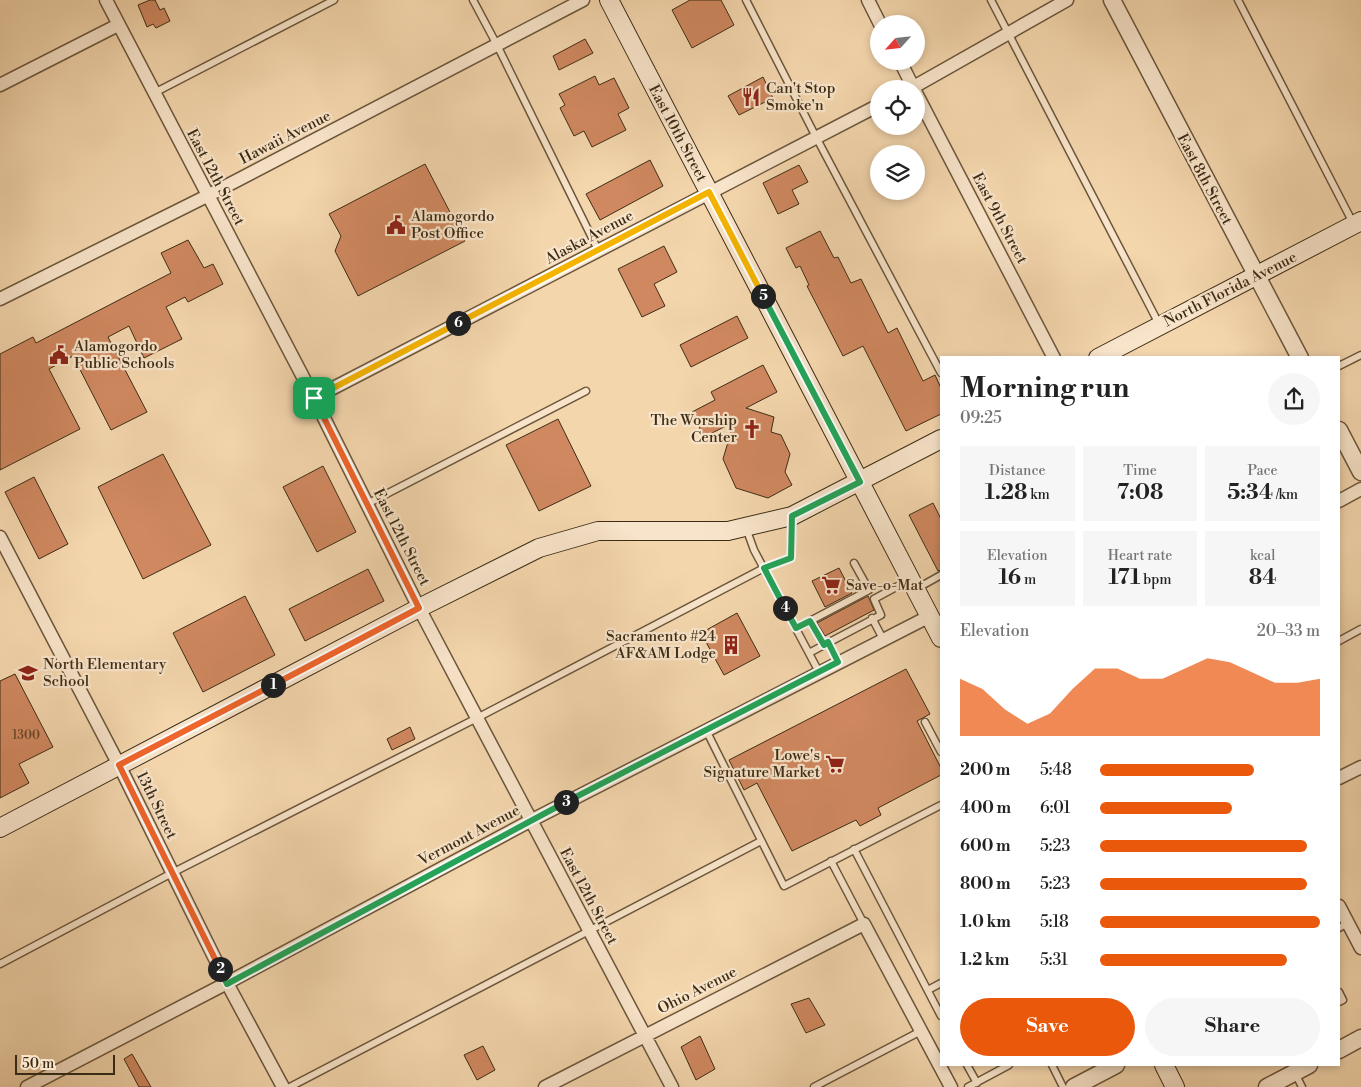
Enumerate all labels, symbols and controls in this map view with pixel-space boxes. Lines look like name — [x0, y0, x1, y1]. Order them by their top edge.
north arrow — [870, 15, 925, 70]
map controls — [870, 15, 925, 200]
place label: Can't Stop Smoke'n — [766, 79, 835, 115]
button: locate — [870, 80, 925, 135]
street label: East 10th Street — [644, 81, 711, 186]
restaurant icon: Can't Stop Smoke'n — [740, 86, 762, 108]
street label: Hawaii Avenue — [236, 106, 334, 169]
street label: East 12th Street — [182, 126, 249, 229]
street label: East 8th Street — [1173, 130, 1237, 229]
button: layers — [870, 145, 925, 200]
street label: East 9th Street — [968, 169, 1032, 268]
street label: Alaska Avenue — [541, 206, 637, 269]
place label: Alamogordo Post Office — [410, 207, 494, 243]
public building icon: Alamogordo Post Office — [385, 214, 407, 236]
street label: North Florida Avenue — [1160, 248, 1300, 331]
pin: 5 — [750, 284, 776, 308]
text: 5 — [759, 287, 768, 305]
pin: 6 — [446, 310, 470, 336]
text: 6 — [454, 314, 463, 332]
place label: Alamogordo Public Schools — [73, 337, 174, 373]
public building icon: Alamogordo Public Schools — [48, 344, 70, 366]
text: Morning run — [960, 371, 1129, 406]
button: share — [1268, 373, 1320, 425]
pin — [293, 377, 335, 419]
icon: arrive — [300, 384, 328, 412]
text: 09:25 — [960, 408, 1002, 428]
place label: The Worship Center — [650, 411, 738, 447]
church icon: The Worship Center — [741, 418, 763, 440]
text: Distance — [989, 462, 1046, 480]
text: Time — [1123, 462, 1157, 480]
text: Pace — [1248, 462, 1278, 480]
text: 1.28 — [985, 480, 1027, 506]
text: 7:08 — [1117, 480, 1163, 506]
text: 5:34 — [1227, 480, 1273, 506]
street label: East 12th Street — [369, 485, 435, 590]
text: km — [1027, 486, 1050, 504]
text: /km — [1273, 486, 1298, 504]
text: Elevation — [987, 547, 1048, 565]
text: Heart rate — [1108, 547, 1172, 565]
text: kcal — [1250, 547, 1275, 565]
text: 16 — [998, 565, 1021, 591]
text: 171 — [1108, 565, 1140, 591]
text: 84 — [1249, 565, 1277, 591]
text: m — [1021, 571, 1036, 589]
text: bpm — [1140, 571, 1172, 589]
supermarket icon: Save-o-Mat — [820, 574, 842, 596]
place label: Save-o-Mat — [846, 576, 924, 595]
pin: 4 — [772, 596, 798, 620]
text: 4 — [781, 599, 790, 617]
text: Elevation — [960, 621, 1029, 641]
text: 20–33 m — [1257, 621, 1320, 641]
place label: Sacramento #24 AF&AM Lodge — [606, 627, 716, 663]
building icon: Sacramento #24 AF&AM Lodge — [720, 634, 742, 656]
place label: North Elementary School — [43, 655, 167, 691]
school or university icon: North Elementary School — [17, 662, 39, 684]
pin: 1 — [260, 672, 286, 698]
text: 1 — [270, 676, 277, 694]
house number: 1300 — [12, 728, 40, 743]
place label: Lowe's Signature Market — [704, 746, 821, 782]
supermarket icon: Lowe's Signature Market — [824, 753, 846, 775]
text: 200 m — [960, 760, 1010, 780]
text: 5:48 — [1040, 760, 1072, 780]
street label: 13th Street — [132, 768, 181, 843]
pin: 3 — [554, 790, 578, 814]
text: 3 — [562, 793, 571, 811]
text: 400 m — [960, 798, 1011, 818]
text: 6:01 — [1040, 798, 1070, 818]
street label: Vermont Avenue — [414, 801, 523, 871]
text: 600 m — [960, 836, 1010, 856]
text: 5:23 — [1040, 836, 1070, 856]
street label: East 12th Street — [555, 845, 622, 948]
text: 800 m — [960, 874, 1011, 894]
text: 5:23 — [1040, 874, 1070, 894]
text: 1.0 km — [960, 912, 1011, 932]
text: 5:18 — [1040, 912, 1069, 932]
text: 1.2 km — [960, 950, 1009, 970]
text: 5:31 — [1040, 950, 1068, 970]
pin: 2 — [208, 956, 232, 982]
text: 2 — [216, 960, 225, 978]
street label: Ohio Avenue — [654, 962, 740, 1019]
button: Save — [960, 998, 1135, 1056]
button: Share — [1145, 998, 1320, 1056]
scale bar — [15, 1052, 115, 1075]
text: 50 m — [22, 1055, 54, 1073]

